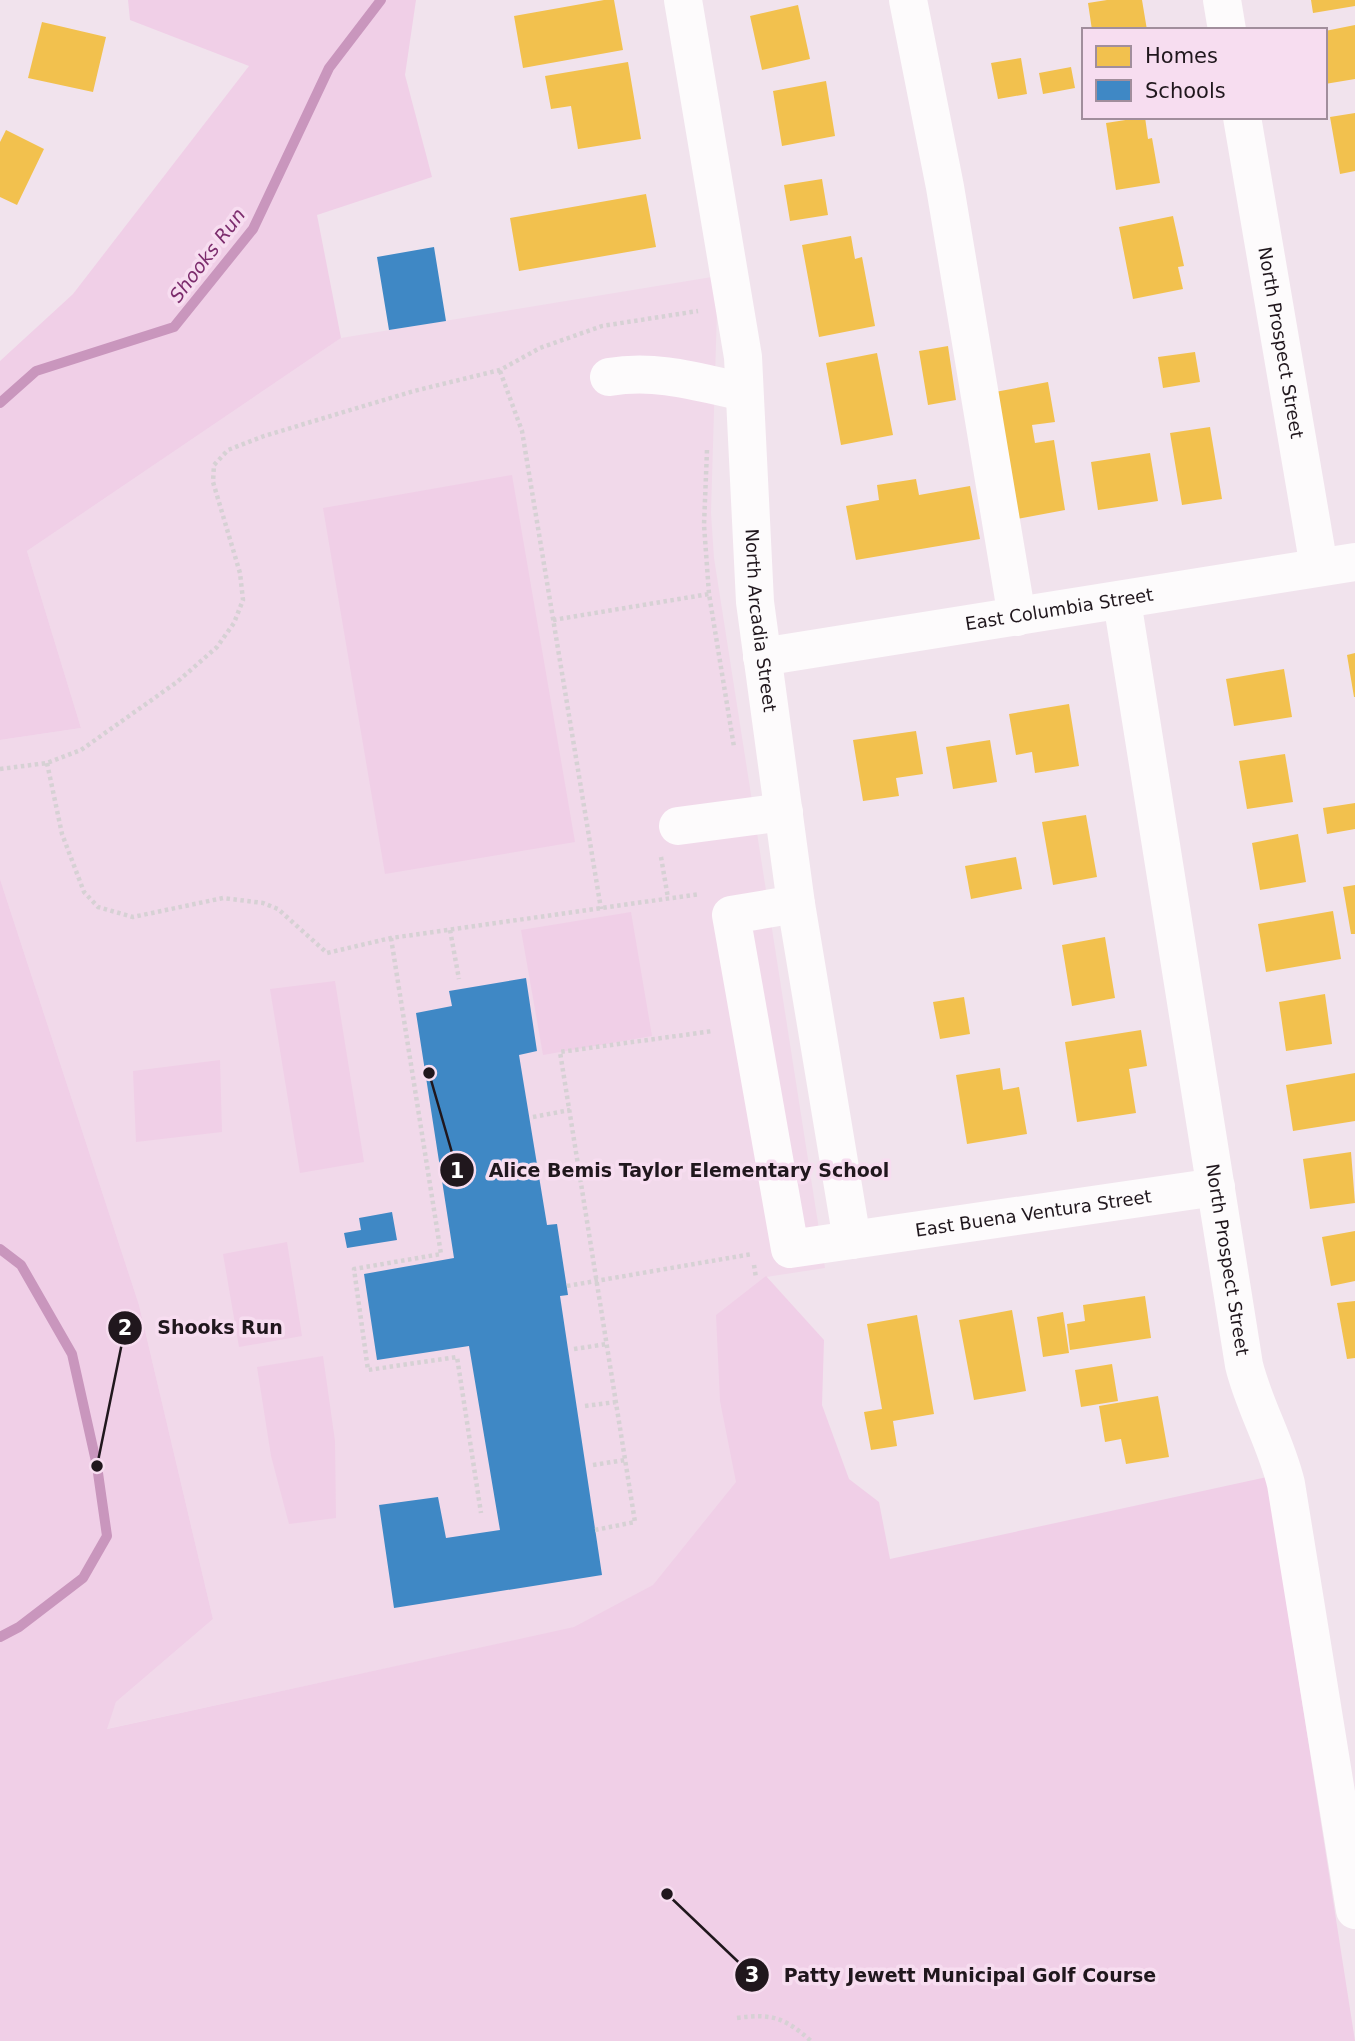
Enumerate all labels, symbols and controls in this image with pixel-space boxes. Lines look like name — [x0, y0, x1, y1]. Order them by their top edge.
legend — [1082, 28, 1327, 119]
text: Homes — [1145, 44, 1218, 68]
text: Schools — [1145, 79, 1226, 103]
water label: Shooks Run — [165, 204, 249, 306]
street label: North Prospect Street — [1254, 245, 1308, 440]
street label: North Arcadia Street — [741, 528, 781, 713]
street label: East Columbia Street — [964, 583, 1155, 634]
callout: Alice Bemis Taylor Elementary School — [440, 1150, 904, 1190]
text: 1 — [450, 1159, 464, 1183]
text: Alice Bemis Taylor Elementary School — [489, 1159, 889, 1181]
street label: North Prospect Street — [1202, 1162, 1253, 1357]
street label: East Buena Ventura Street — [914, 1186, 1153, 1241]
callout: Shooks Run — [108, 1308, 297, 1348]
text: 2 — [118, 1316, 132, 1340]
text: Shooks Run — [157, 1316, 283, 1338]
callout: Patty Jewett Municipal Golf Course — [734, 1955, 1170, 1995]
text: 3 — [745, 1963, 759, 1987]
text: Patty Jewett Municipal Golf Course — [784, 1964, 1156, 1986]

